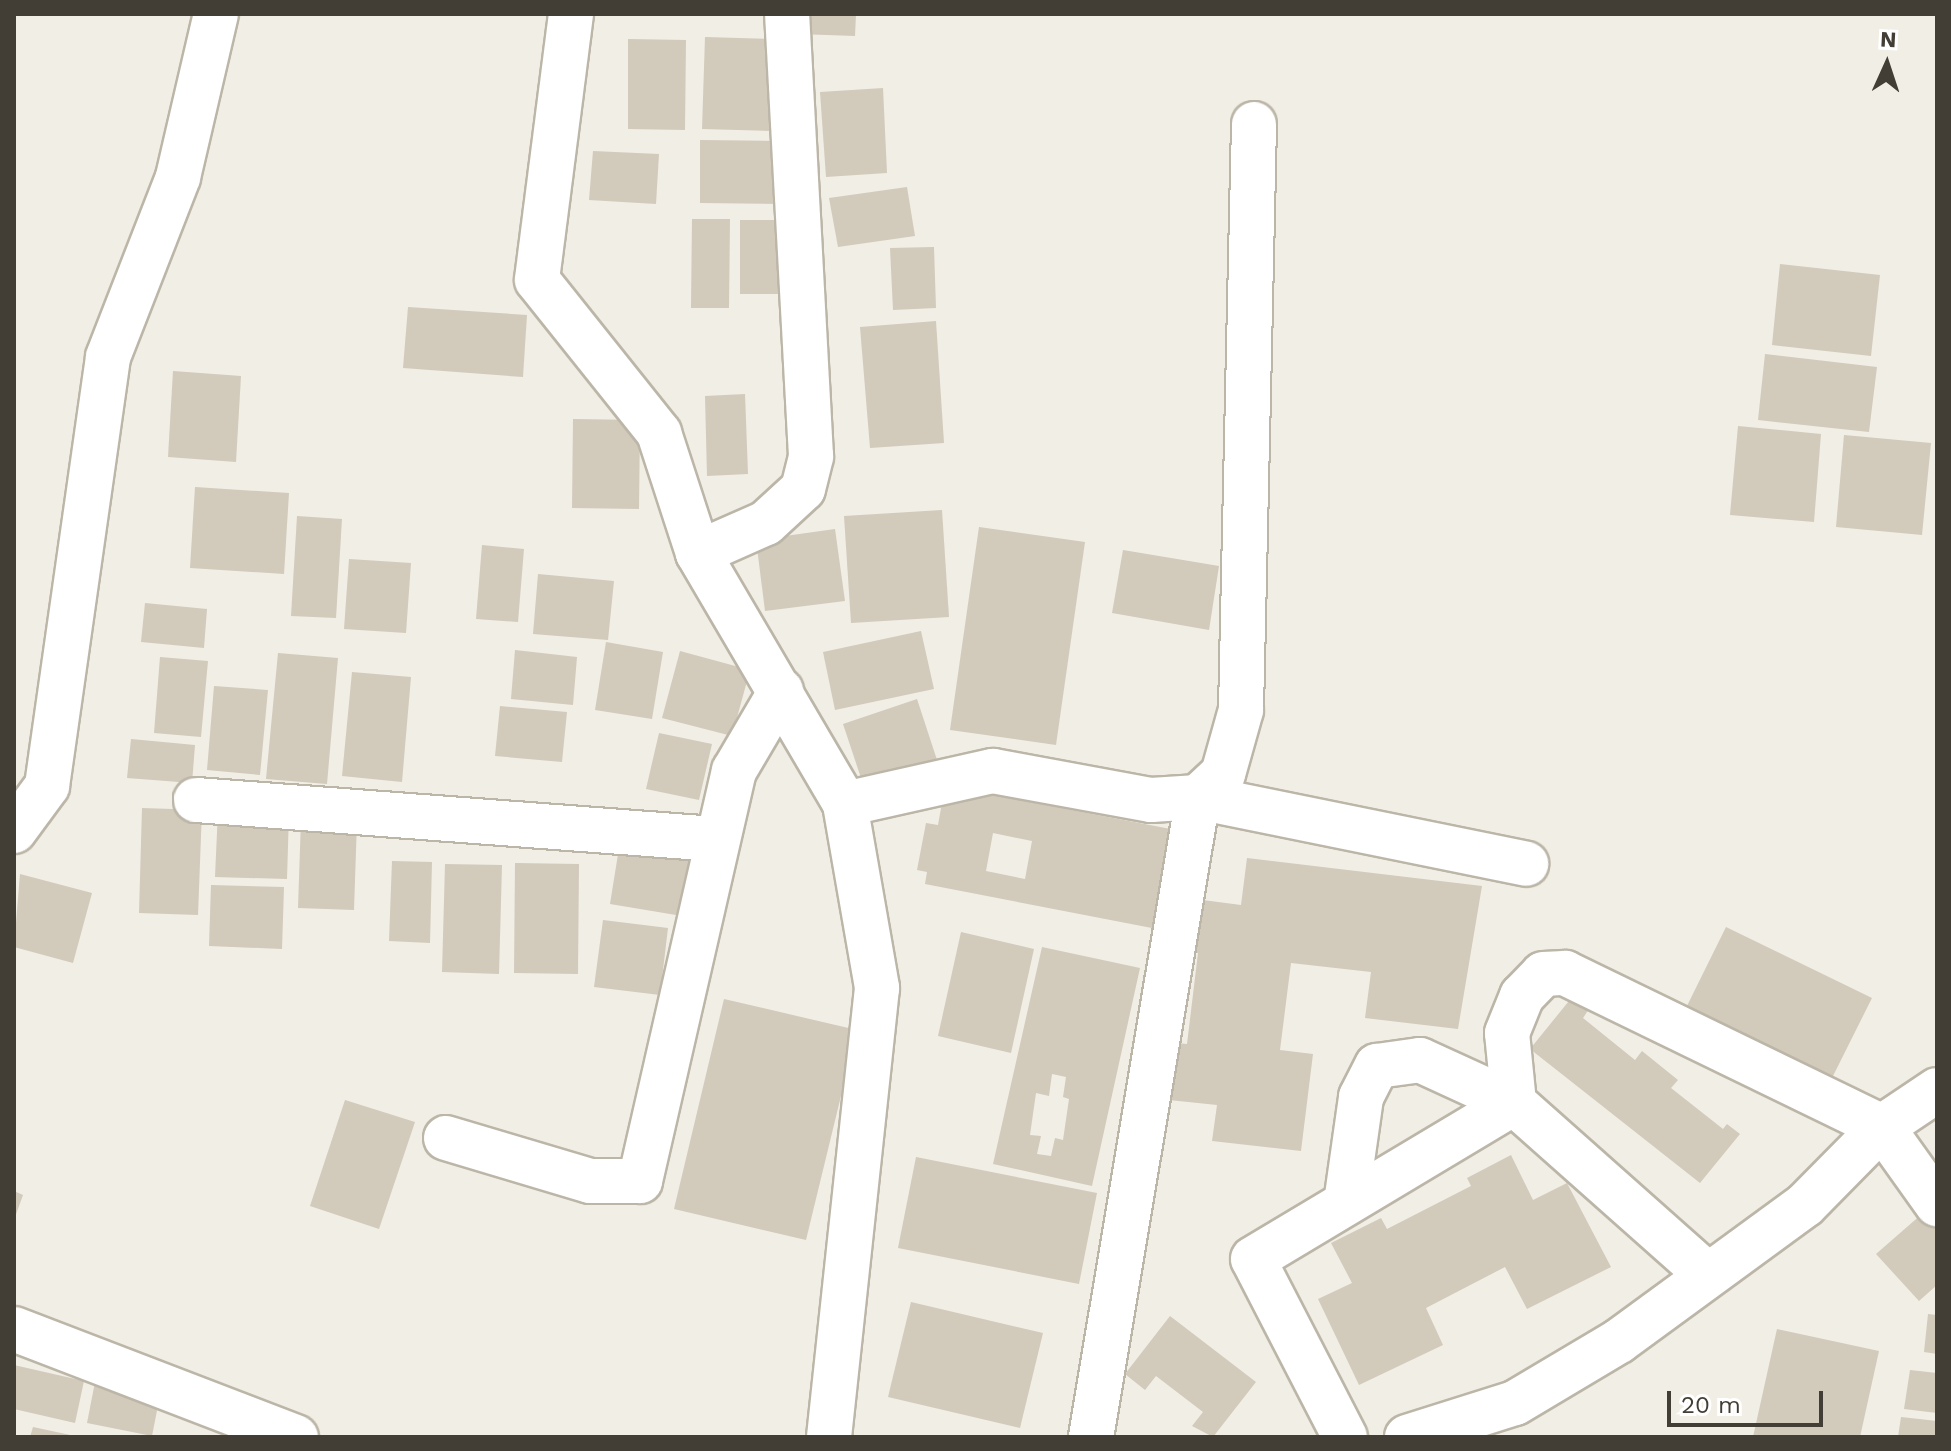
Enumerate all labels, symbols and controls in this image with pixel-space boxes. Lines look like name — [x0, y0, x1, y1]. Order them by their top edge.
north arrow — [1847, 24, 1927, 104]
text: N — [1879, 27, 1897, 52]
scale bar — [1671, 1375, 1827, 1425]
text: 20 m — [1681, 1391, 1741, 1419]

